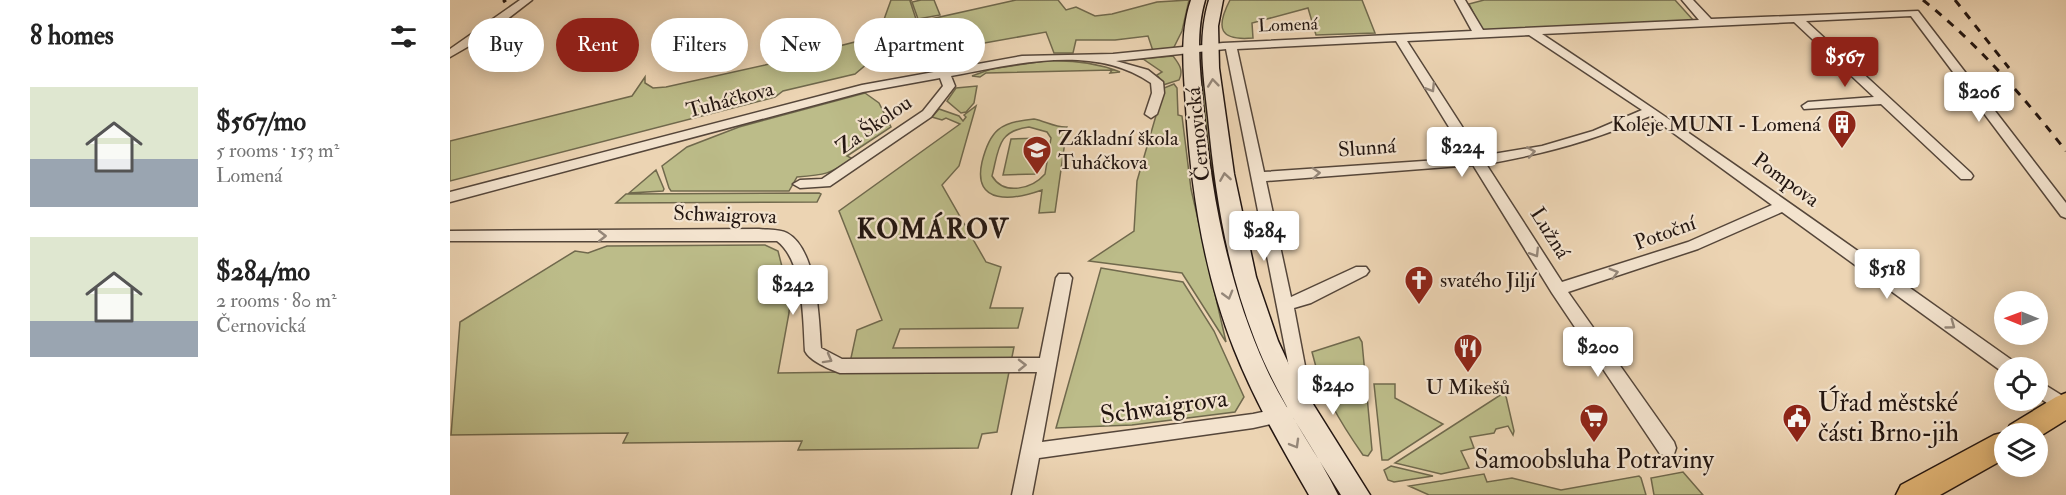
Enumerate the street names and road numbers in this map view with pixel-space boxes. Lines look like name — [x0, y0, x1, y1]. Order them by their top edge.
street label: Lomená — [1258, 12, 1319, 38]
street label: Tuháčkova — [683, 75, 777, 125]
street label: Černovická — [1180, 85, 1216, 182]
street label: Za Školou — [831, 89, 917, 161]
street label: Slunná — [1337, 132, 1397, 163]
street label: Pompova — [1747, 147, 1825, 214]
street label: Schwaigrova — [673, 200, 778, 230]
street label: Lužná — [1524, 202, 1576, 264]
street label: Potoční — [1631, 209, 1701, 257]
street label: Schwaigrova — [1098, 382, 1230, 432]

